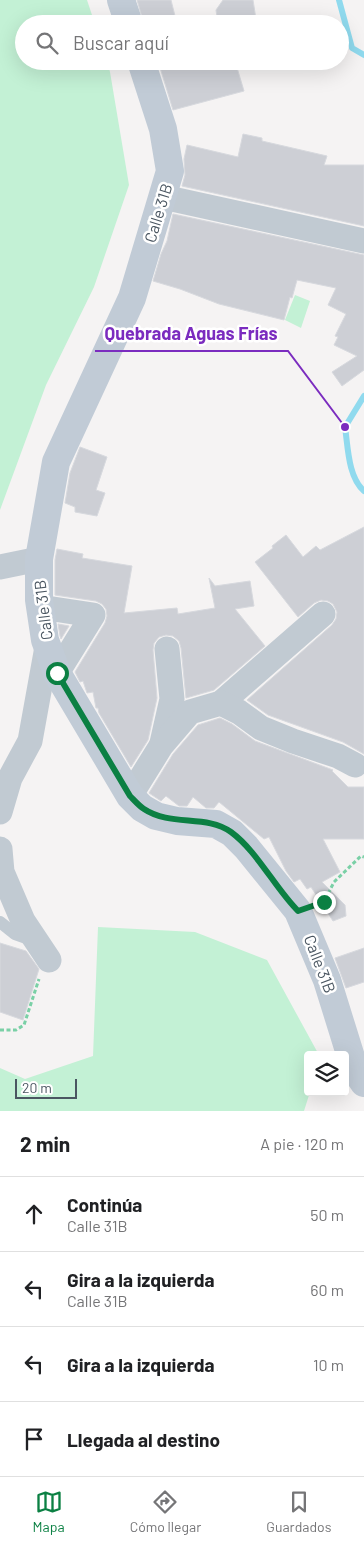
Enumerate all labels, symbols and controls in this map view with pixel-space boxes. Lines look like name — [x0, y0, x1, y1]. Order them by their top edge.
search box — [15, 15, 349, 70]
icon: search — [33, 29, 61, 57]
text: Buscar aquí — [73, 31, 169, 54]
street label: Calle 31B — [140, 181, 175, 245]
callout: Quebrada Aguas Frías — [95, 318, 288, 351]
text: Quebrada Aguas Frías — [105, 322, 278, 344]
street label: Calle 31B — [29, 579, 56, 641]
route start — [46, 662, 69, 685]
route end — [313, 891, 336, 914]
street label: Calle 31B — [301, 932, 340, 996]
map controls — [304, 1051, 349, 1096]
button: layers — [304, 1051, 349, 1096]
scale bar — [15, 1076, 78, 1099]
text: 20 m — [22, 1079, 52, 1096]
text: 2 min — [20, 1131, 70, 1156]
text: A pie · 120 m — [260, 1134, 344, 1153]
text: Continúa — [67, 1193, 142, 1216]
icon: ahead — [20, 1200, 48, 1228]
text: 50 m — [310, 1205, 344, 1224]
text: Calle 31B — [67, 1216, 128, 1235]
text: Gira a la izquierda — [67, 1268, 215, 1291]
icon: left — [20, 1275, 48, 1303]
text: 60 m — [310, 1280, 344, 1299]
text: Calle 31B — [67, 1291, 128, 1310]
icon: left — [20, 1350, 48, 1378]
text: Gira a la izquierda — [67, 1353, 215, 1376]
text: 10 m — [313, 1355, 344, 1374]
icon: arrive — [20, 1425, 48, 1453]
text: Llegada al destino — [67, 1428, 220, 1451]
tab: Mapa — [33, 1488, 65, 1535]
tab: Cómo llegar — [130, 1488, 201, 1535]
tab: Guardados — [266, 1488, 331, 1535]

